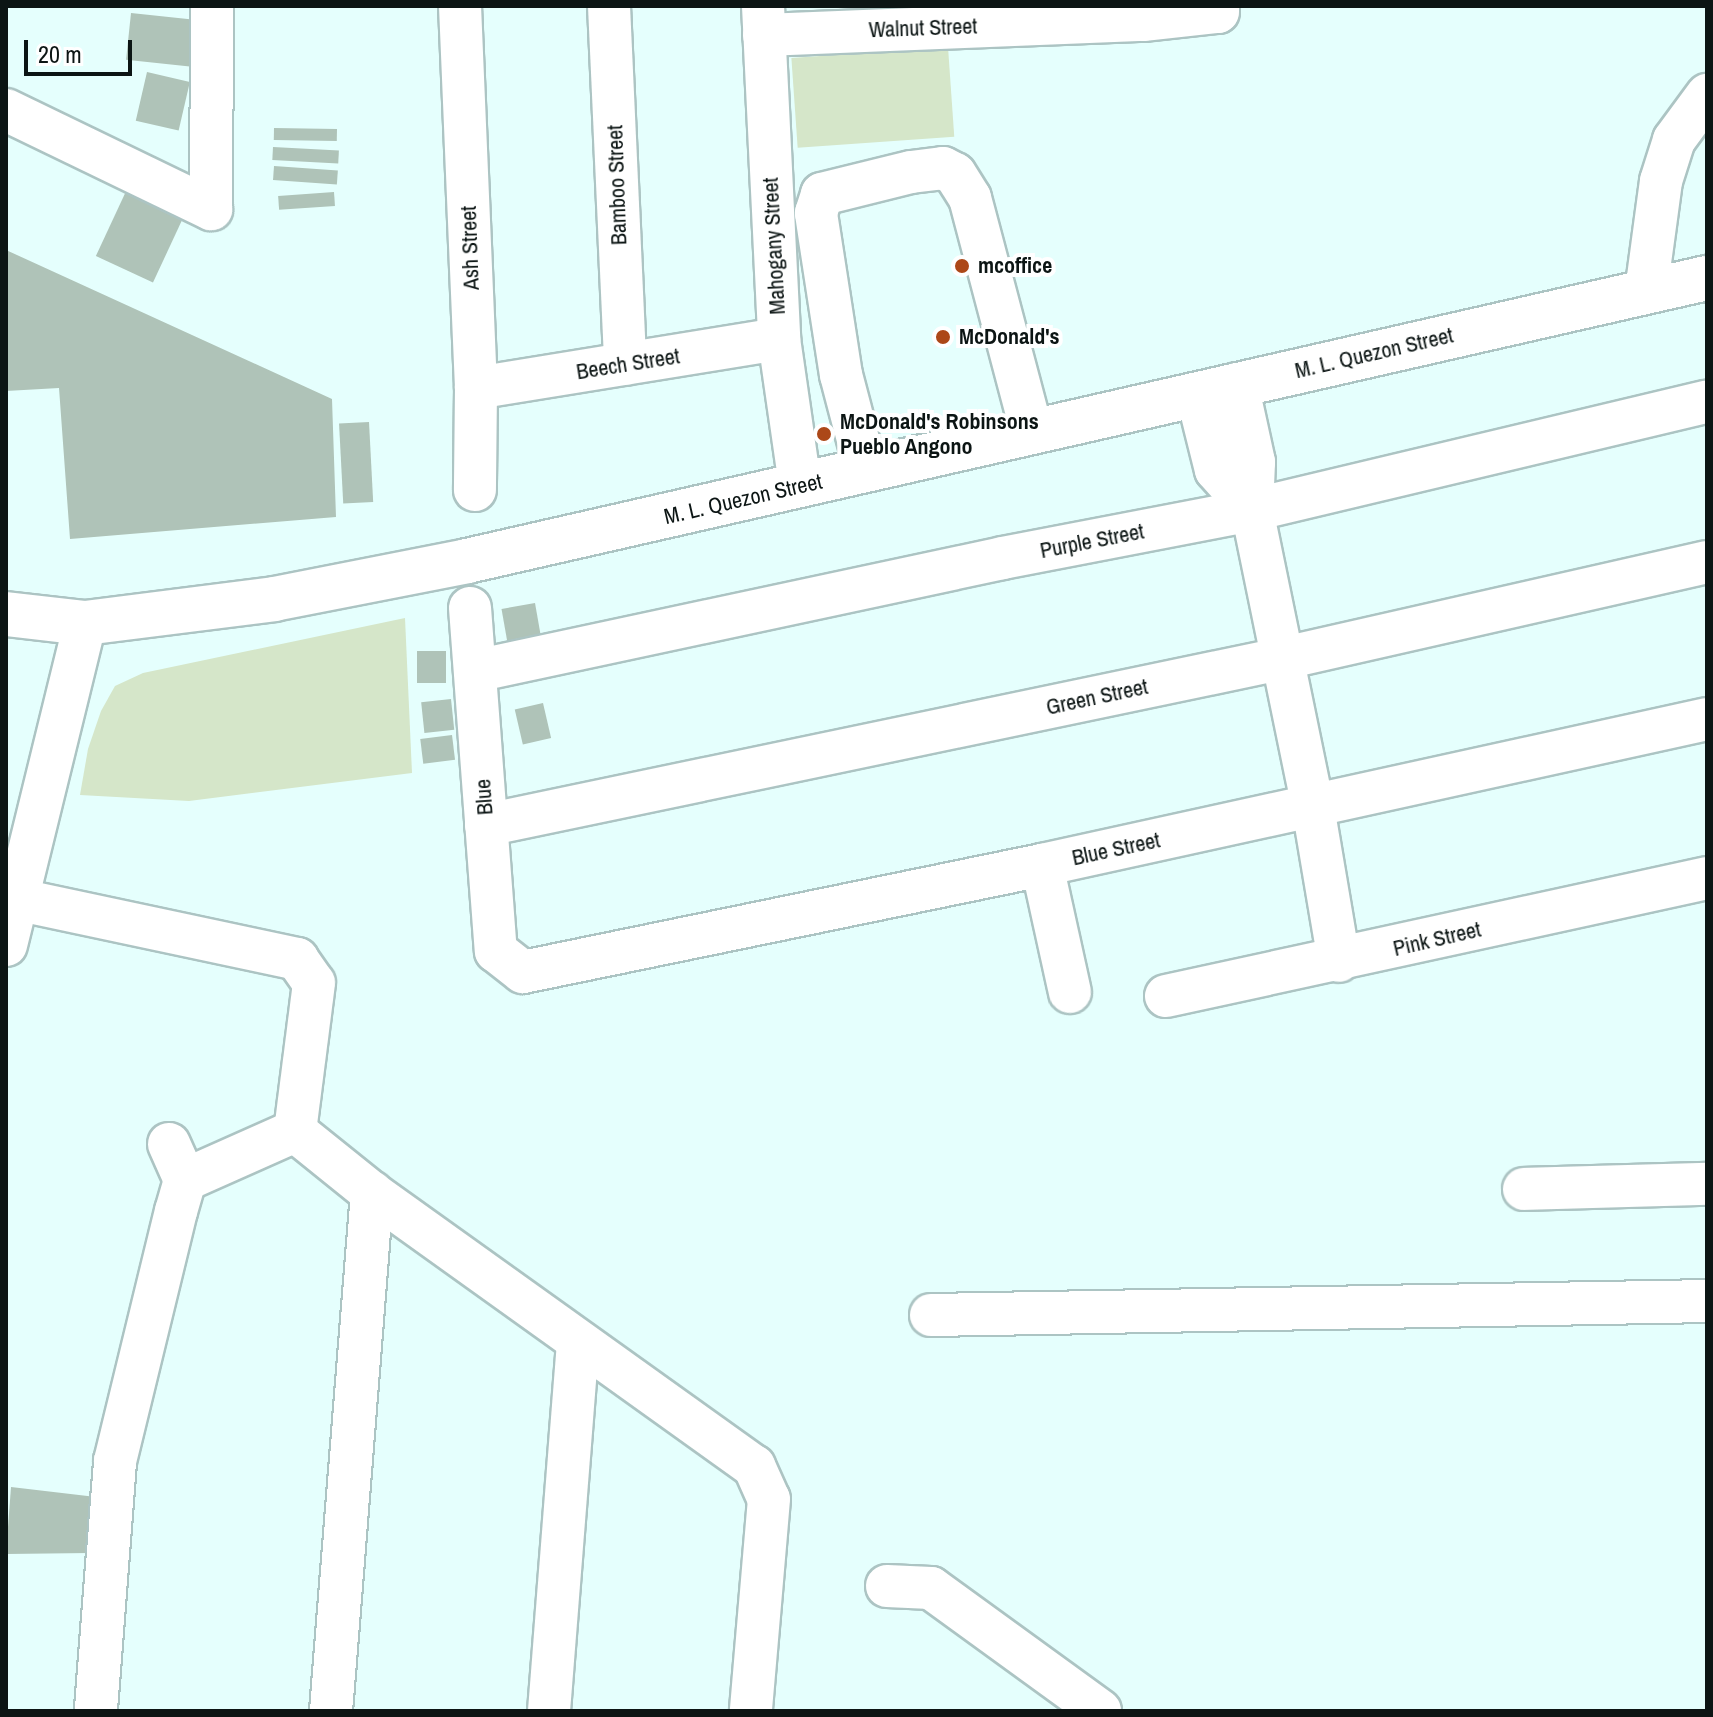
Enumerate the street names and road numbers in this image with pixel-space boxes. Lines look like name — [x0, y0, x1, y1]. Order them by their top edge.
street label: Walnut Street — [868, 13, 978, 43]
street label: Bamboo Street — [602, 124, 632, 246]
street label: Mahogany Street — [757, 177, 791, 315]
street label: Ash Street — [455, 205, 485, 291]
street label: M. L. Quezon Street — [1292, 322, 1456, 384]
street label: Beech Street — [574, 343, 682, 385]
street label: M. L. Quezon Street — [661, 468, 825, 530]
street label: Purple Street — [1038, 518, 1146, 564]
street label: Green Street — [1044, 673, 1150, 721]
street label: Blue — [470, 778, 498, 816]
street label: Blue Street — [1070, 827, 1162, 871]
street label: Pink Street — [1391, 916, 1483, 962]

